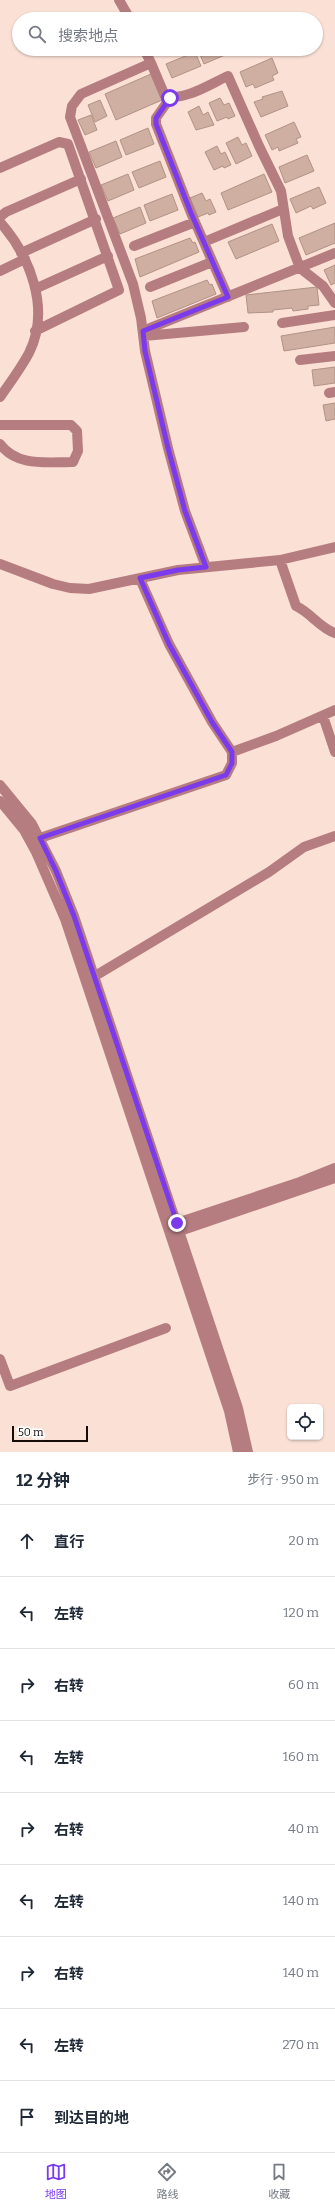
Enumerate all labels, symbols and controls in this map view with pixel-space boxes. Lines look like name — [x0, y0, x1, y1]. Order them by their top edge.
search box — [12, 12, 323, 56]
icon: search — [26, 23, 48, 45]
text: 搜索地点 — [58, 27, 118, 45]
route start — [161, 89, 179, 107]
route end — [168, 1214, 186, 1232]
map controls — [287, 1404, 323, 1440]
button: locate — [287, 1404, 323, 1440]
scale bar — [12, 1424, 88, 1443]
text: 50 m — [18, 1426, 44, 1439]
text: 12 分钟 — [16, 1470, 70, 1491]
text: 步行 · 950 m — [247, 1472, 319, 1487]
icon: ahead — [16, 1530, 38, 1552]
text: 直行 — [54, 1533, 84, 1551]
text: 20 m — [289, 1533, 319, 1548]
icon: left — [16, 1602, 38, 1624]
text: 左转 — [54, 1605, 84, 1623]
text: 120 m — [283, 1605, 319, 1620]
icon: right — [16, 1674, 38, 1696]
text: 右转 — [54, 1677, 84, 1695]
text: 60 m — [288, 1677, 319, 1692]
icon: left — [16, 1746, 38, 1768]
text: 左转 — [54, 1749, 84, 1767]
text: 160 m — [283, 1749, 319, 1764]
icon: right — [16, 1818, 38, 1840]
text: 右转 — [54, 1821, 84, 1839]
text: 40 m — [288, 1821, 319, 1836]
icon: left — [16, 1890, 38, 1912]
text: 左转 — [54, 1893, 84, 1911]
text: 140 m — [283, 1893, 319, 1908]
icon: right — [16, 1962, 38, 1984]
text: 右转 — [54, 1965, 84, 1983]
text: 140 m — [283, 1965, 319, 1980]
icon: left — [16, 2034, 38, 2056]
text: 左转 — [54, 2037, 84, 2055]
text: 270 m — [282, 2037, 319, 2052]
icon: arrive — [16, 2106, 38, 2128]
text: 到达目的地 — [54, 2109, 129, 2127]
tab: 地图 — [45, 2161, 67, 2201]
tab: 路线 — [156, 2161, 178, 2201]
tab: 收藏 — [268, 2161, 290, 2201]

